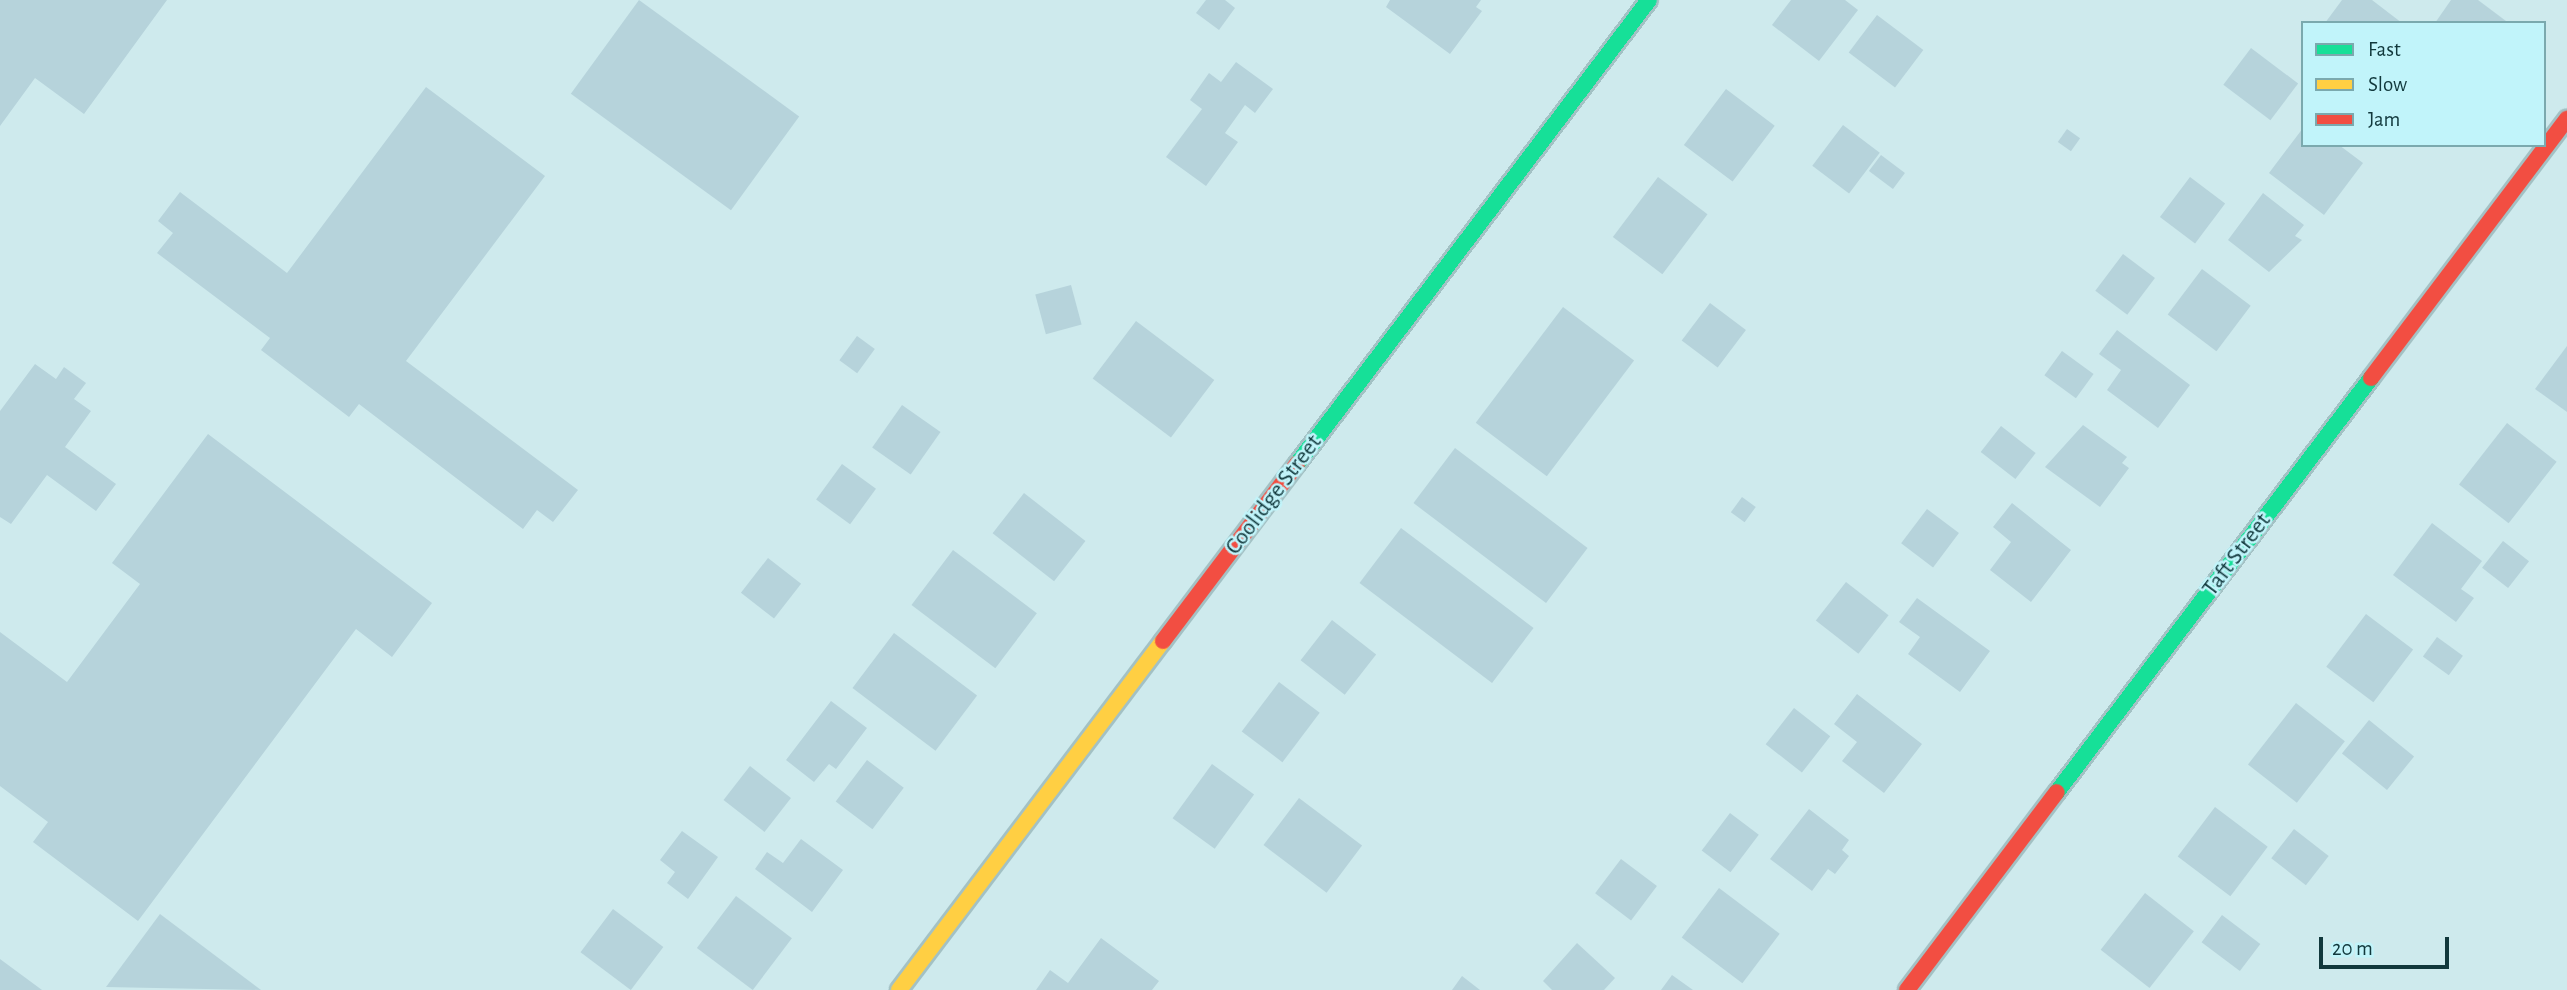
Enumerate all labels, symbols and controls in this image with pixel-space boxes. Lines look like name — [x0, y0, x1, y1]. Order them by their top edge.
legend — [2301, 21, 2546, 147]
text: Fast — [2368, 39, 2401, 60]
text: Slow — [2368, 74, 2407, 95]
text: Jam — [2368, 109, 2400, 130]
street label: Coolidge Street — [1219, 429, 1329, 561]
street label: Taft Street — [2196, 508, 2278, 602]
scale bar — [2322, 923, 2452, 967]
text: 20 m — [2332, 938, 2373, 959]

